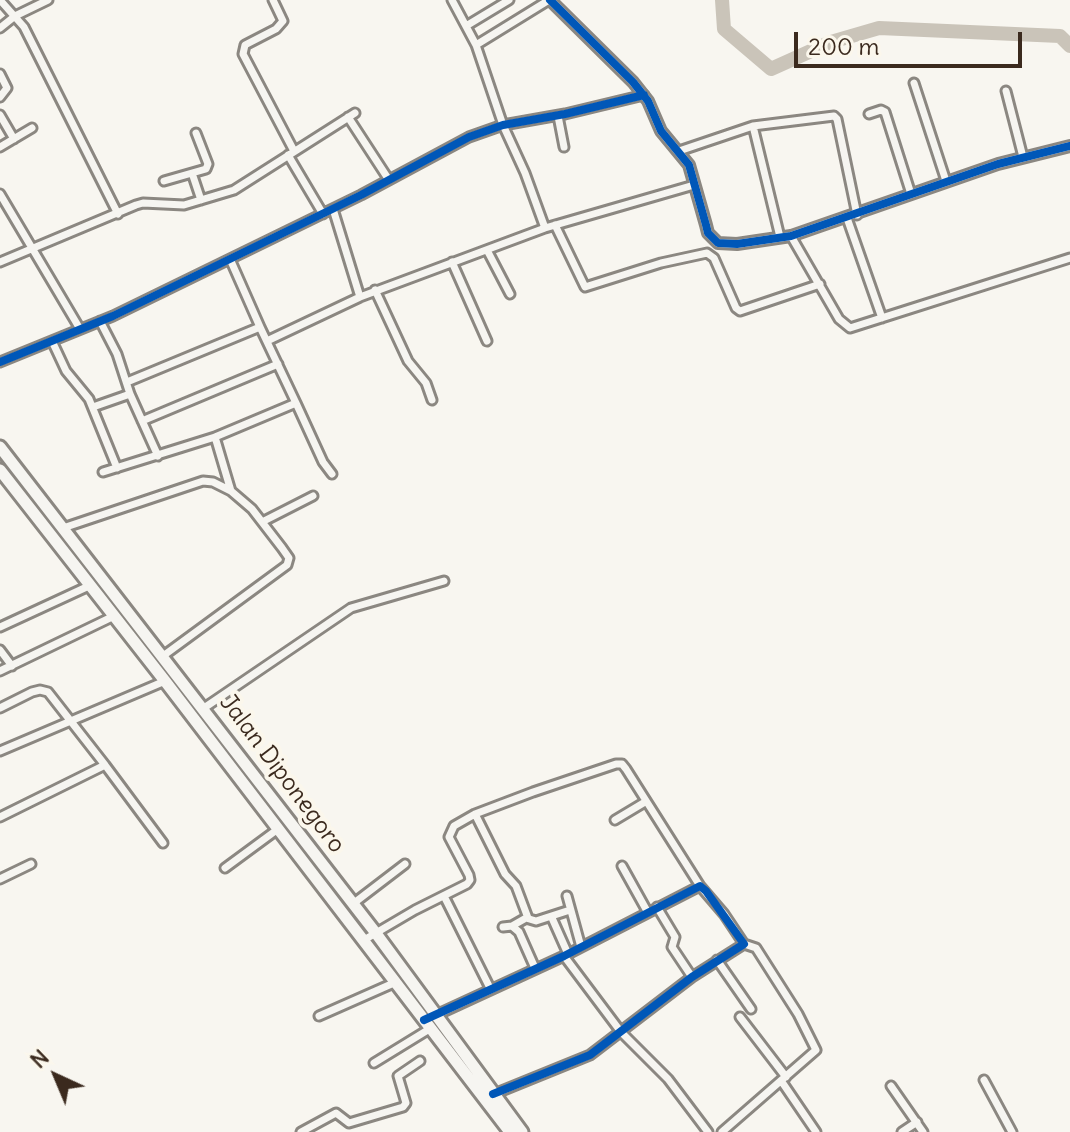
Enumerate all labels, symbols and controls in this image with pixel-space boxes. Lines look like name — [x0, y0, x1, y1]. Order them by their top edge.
scale bar — [798, 16, 1026, 66]
text: 200 m — [808, 31, 880, 61]
street label: Jalan Diponegoro — [213, 689, 351, 859]
north arrow — [16, 1036, 96, 1116]
text: N — [24, 1043, 55, 1074]

